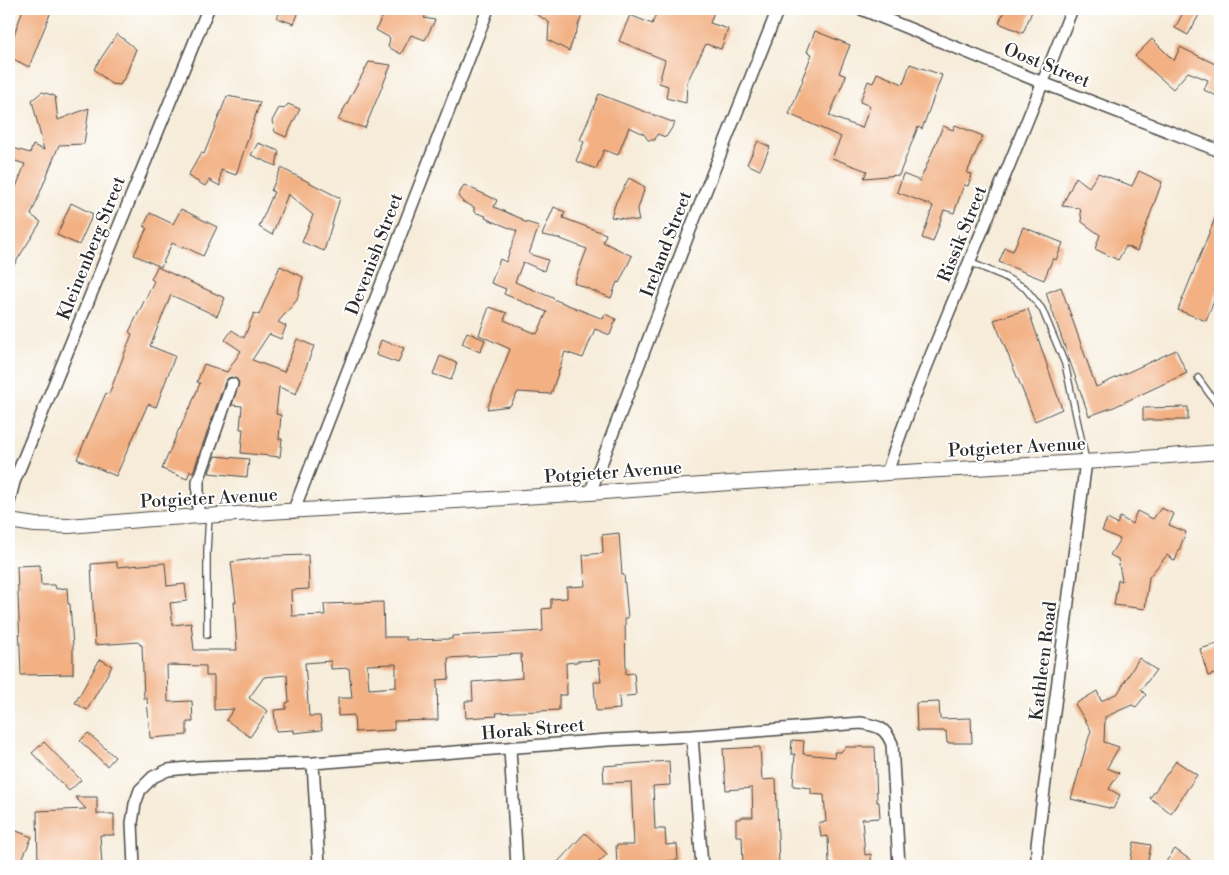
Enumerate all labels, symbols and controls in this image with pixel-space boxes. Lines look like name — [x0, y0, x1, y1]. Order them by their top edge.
street label: Oost Street — [1000, 38, 1094, 93]
street label: Kleinenberg Street — [52, 172, 131, 323]
street label: Rissik Street — [933, 182, 992, 286]
street label: Ireland Street — [636, 187, 697, 300]
street label: Devenish Street — [341, 189, 408, 318]
street label: Potgieter Avenue — [948, 432, 1086, 463]
street label: Potgieter Avenue — [543, 456, 683, 489]
street label: Potgieter Avenue — [140, 483, 278, 514]
street label: Kathleen Road — [1025, 599, 1062, 722]
street label: Horak Street — [481, 713, 586, 745]

